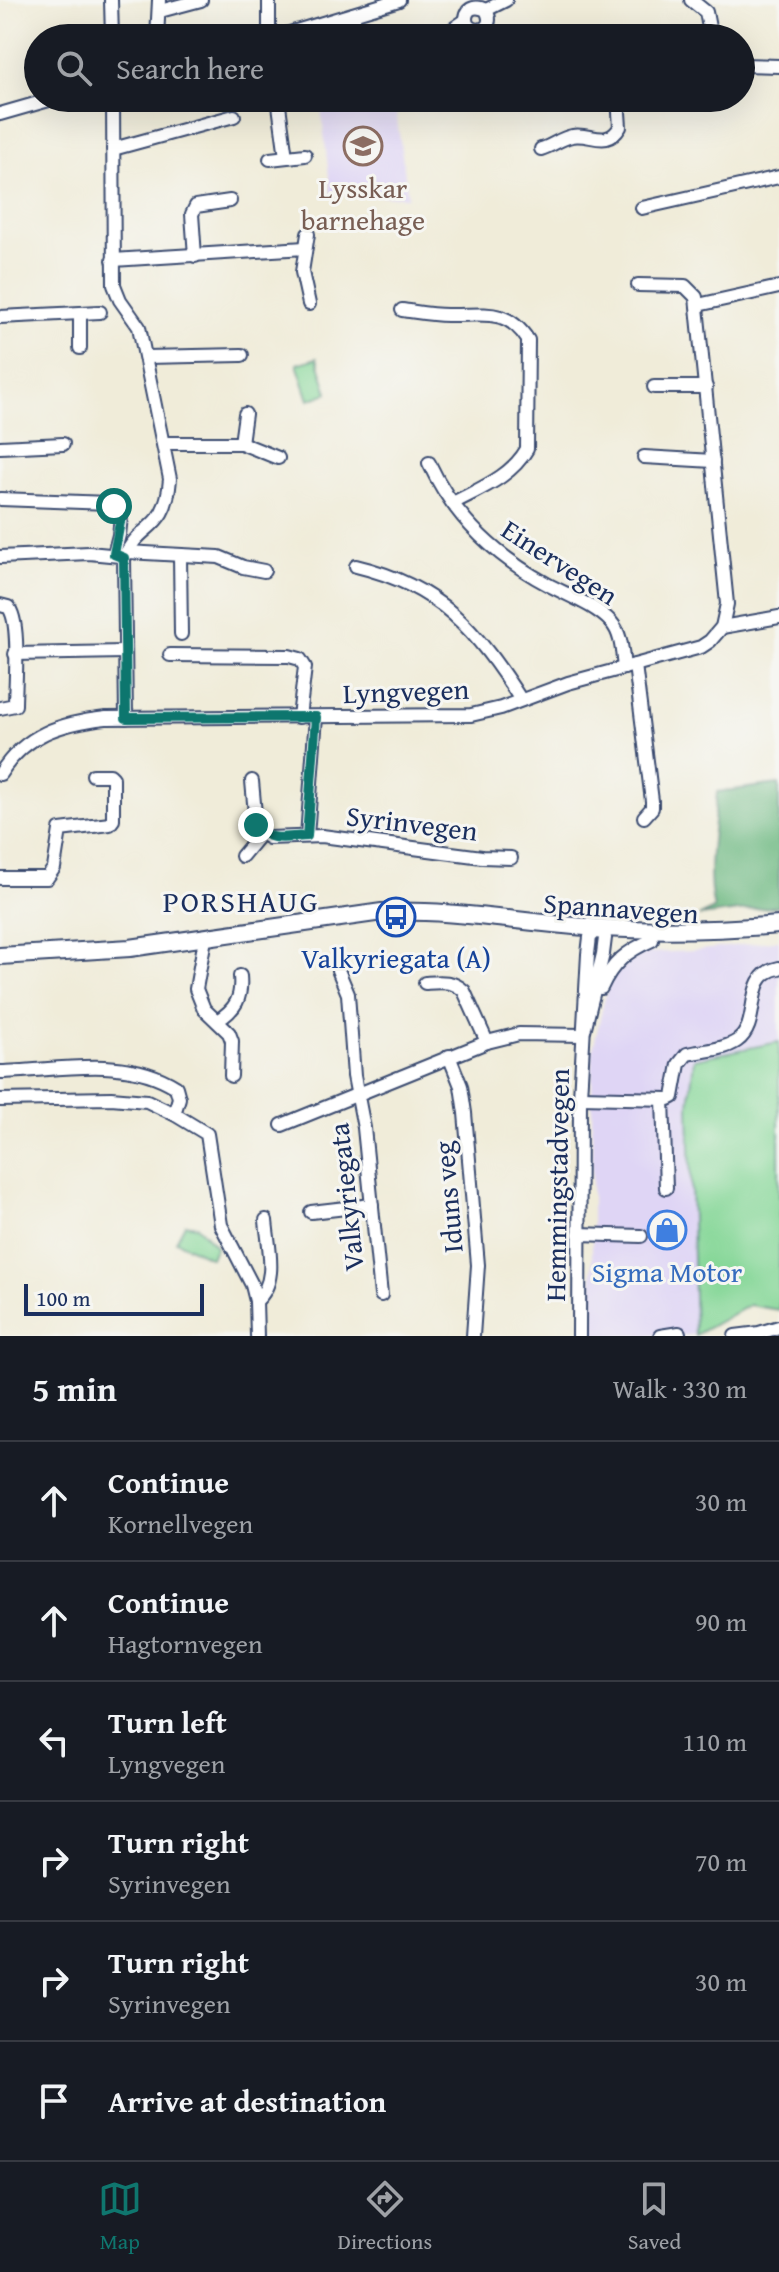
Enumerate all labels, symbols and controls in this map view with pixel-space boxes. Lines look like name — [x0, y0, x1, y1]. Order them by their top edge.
search box — [24, 24, 755, 112]
icon: search — [52, 46, 96, 90]
text: Search here — [116, 46, 264, 90]
school or university icon: Lysskar barnehage — [342, 125, 384, 167]
place label: Lysskar barnehage — [301, 167, 425, 240]
route start — [96, 488, 132, 524]
street label: Einervegen — [494, 509, 627, 615]
street label: Lyngvegen — [342, 668, 470, 713]
street label: Syrinvegen — [344, 794, 480, 851]
route end — [238, 807, 274, 843]
district label: PORSHAUG — [163, 879, 319, 923]
street label: Spannavegen — [542, 882, 700, 933]
bus stop icon: Valkyriegata (A) — [375, 896, 417, 938]
place label: Valkyriegata (A) — [301, 937, 491, 978]
street label: Hemmingstadvegen — [534, 1068, 579, 1302]
street label: Valkyriegata — [317, 1120, 374, 1273]
street label: Iduns veg — [422, 1139, 473, 1255]
shop icon: Sigma Motor — [646, 1209, 688, 1251]
place label: Sigma Motor — [592, 1251, 743, 1292]
scale bar — [24, 1280, 204, 1316]
text: 100 m — [36, 1282, 91, 1314]
text: 5 min — [32, 1364, 117, 1413]
text: Walk · 330 m — [613, 1369, 747, 1408]
text: Continue — [108, 1460, 229, 1504]
icon: ahead — [32, 1479, 76, 1523]
text: 30 m — [695, 1482, 747, 1521]
text: Kornellvegen — [108, 1504, 253, 1543]
text: Continue — [108, 1580, 229, 1624]
icon: ahead — [32, 1599, 76, 1643]
text: 90 m — [695, 1602, 747, 1641]
text: Hagtornvegen — [108, 1624, 263, 1663]
text: Turn left — [108, 1700, 227, 1744]
icon: left — [32, 1719, 76, 1763]
text: 110 m — [682, 1722, 747, 1761]
text: Lyngvegen — [108, 1744, 225, 1783]
text: Turn right — [108, 1820, 249, 1864]
icon: right — [32, 1839, 76, 1883]
text: 70 m — [695, 1842, 747, 1881]
text: Syrinvegen — [108, 1864, 231, 1903]
text: Turn right — [108, 1940, 249, 1984]
icon: right — [32, 1959, 76, 2003]
text: 30 m — [695, 1962, 747, 2001]
text: Syrinvegen — [108, 1984, 231, 2023]
icon: arrive — [32, 2079, 76, 2123]
text: Arrive at destination — [108, 2079, 386, 2123]
tab: Map — [98, 2177, 142, 2257]
tab: Directions — [338, 2177, 432, 2257]
tab: Saved — [628, 2177, 681, 2257]

